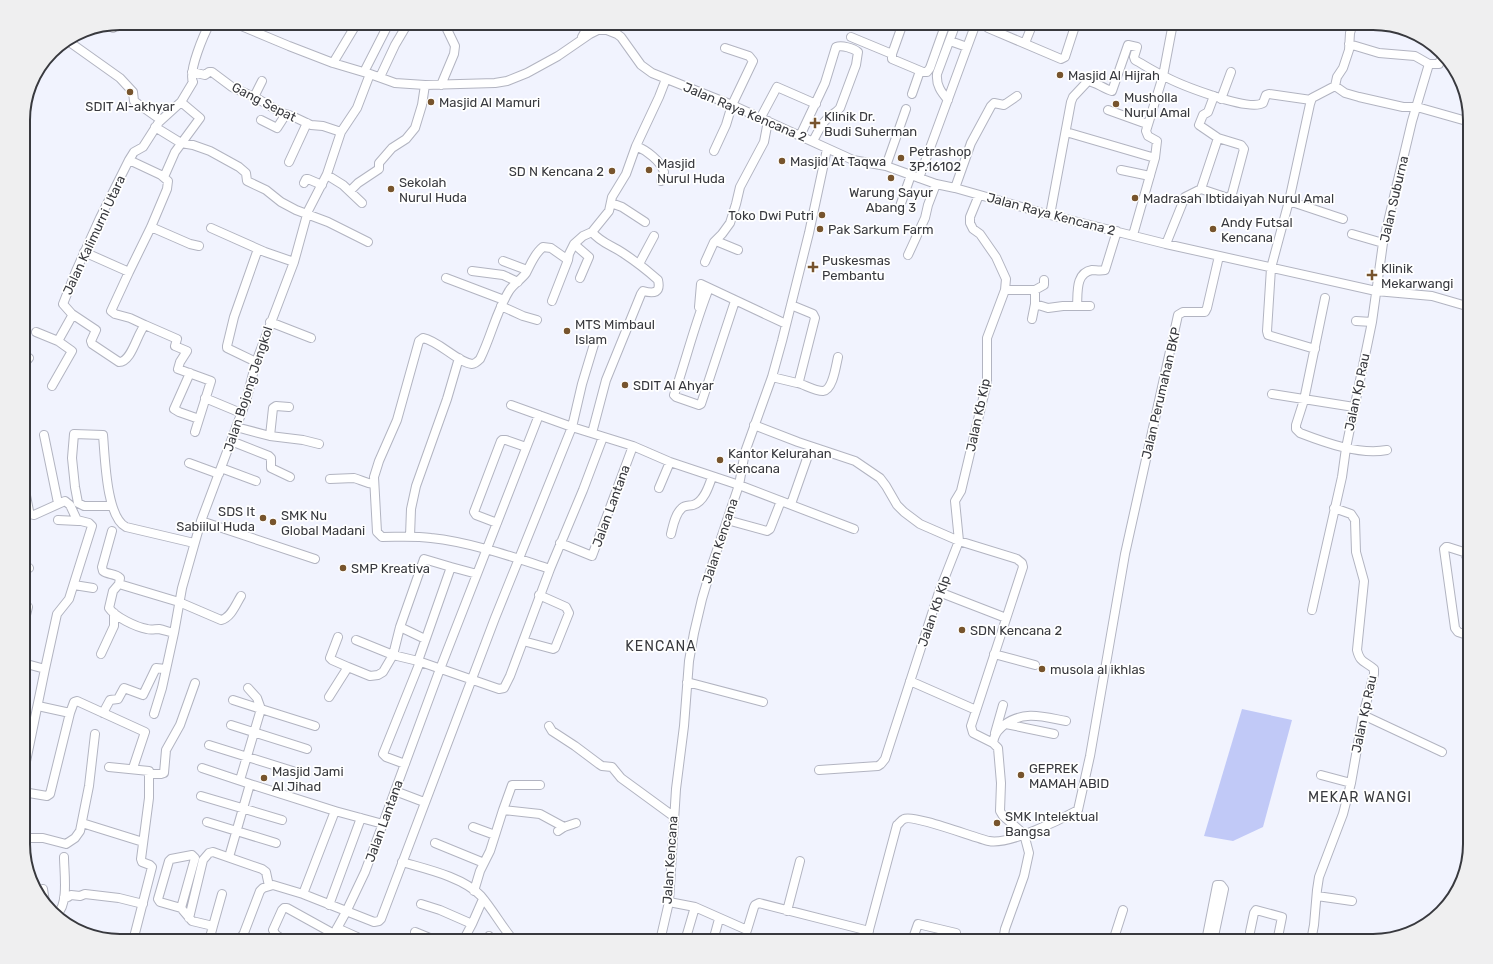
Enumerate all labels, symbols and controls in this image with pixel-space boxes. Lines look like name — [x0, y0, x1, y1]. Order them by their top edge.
place label: Masjid Al Hijrah — [1068, 68, 1160, 83]
marker: Masjid Al Hijrah — [1055, 70, 1065, 80]
street label: Gang Sepat — [229, 79, 299, 126]
street label: Jalan Raya Kencana 2 — [681, 79, 809, 145]
marker: SDIT Al-akhyar — [125, 87, 135, 97]
place label: Musholla Nurul Amal — [1124, 90, 1190, 120]
place label: Masjid Al Mamuri — [439, 95, 540, 110]
marker: Masjid Al Mamuri — [426, 97, 436, 107]
place label: SDIT Al-akhyar — [85, 99, 175, 114]
marker: Musholla Nurul Amal — [1111, 99, 1121, 109]
place label: Klinik Dr. Budi Suherman — [824, 109, 917, 139]
marker: Klinik Dr. Budi Suherman — [809, 117, 821, 129]
place label: Petrashop 3P.16102 — [909, 144, 972, 174]
marker: Petrashop 3P.16102 — [896, 153, 906, 163]
place label: Masjid At Taqwa — [790, 154, 886, 169]
street label: Jalan Suburna — [1377, 154, 1411, 244]
place label: Masjid Nurul Huda — [657, 156, 725, 186]
marker: Masjid At Taqwa — [777, 156, 787, 166]
place label: SD N Kencana 2 — [509, 164, 604, 179]
marker: Masjid Nurul Huda — [644, 165, 654, 175]
marker: SD N Kencana 2 — [607, 166, 617, 176]
street label: Jalan Kalimurni Utara — [60, 173, 128, 297]
marker: Warung Sayur Abang 3 — [886, 173, 896, 183]
place label: Sekolah Nurul Huda — [399, 175, 467, 205]
marker: Sekolah Nurul Huda — [386, 184, 396, 194]
place label: Warung Sayur Abang 3 — [849, 185, 933, 216]
street label: Jalan Raya Kencana 2 — [985, 190, 1117, 238]
place label: Madrasah Ibtidaiyah Nurul Amal — [1143, 191, 1334, 206]
marker: Madrasah Ibtidaiyah Nurul Amal — [1130, 193, 1140, 203]
place label: Toko Dwi Putri — [728, 208, 814, 223]
marker: Toko Dwi Putri — [817, 210, 827, 220]
place label: Andy Futsal Kencana — [1221, 215, 1293, 245]
place label: Pak Sarkum Farm — [828, 222, 934, 237]
marker: Pak Sarkum Farm — [815, 224, 825, 234]
marker: Andy Futsal Kencana — [1208, 224, 1218, 234]
place label: Puskesmas Pembantu — [822, 253, 891, 283]
marker: Puskesmas Pembantu — [807, 261, 819, 273]
place label: Klinik Mekarwangi — [1381, 261, 1453, 292]
marker: Klinik Mekarwangi — [1366, 269, 1378, 281]
place label: MTS Mimbaul Islam — [575, 317, 655, 347]
street label: Jalan Bojong Jengkol — [221, 325, 276, 454]
marker: MTS Mimbaul Islam — [562, 326, 572, 336]
street label: Jalan Perumahan BKP — [1139, 326, 1183, 460]
street label: Jalan Kp Rau — [1341, 352, 1373, 432]
street label: Jalan Kb Kip — [963, 377, 993, 453]
place label: SDIT Al Ahyar — [633, 378, 714, 393]
marker: SDIT Al Ahyar — [620, 380, 630, 390]
place label: Kantor Kelurahan Kencana — [728, 446, 832, 476]
marker: Kantor Kelurahan Kencana — [715, 455, 725, 465]
street label: Jalan Lantana — [589, 463, 633, 549]
street label: Jalan Kencana — [699, 496, 741, 586]
place label: SDS It Sabiilul Huda — [176, 504, 255, 534]
place label: SMK Nu Global Madani — [281, 508, 365, 538]
marker: SDS It Sabiilul Huda — [258, 513, 268, 523]
marker: SMK Nu Global Madani — [268, 517, 278, 527]
place label: SMP Kreativa — [351, 561, 430, 576]
marker: SMP Kreativa — [338, 563, 348, 573]
street label: Jalan Kb Klp — [915, 573, 953, 649]
place label: SDN Kencana 2 — [970, 623, 1062, 638]
marker: SDN Kencana 2 — [957, 625, 967, 635]
district label: KENCANA — [625, 638, 697, 655]
place label: musola al ikhlas — [1050, 662, 1146, 677]
marker: musola al ikhlas — [1037, 664, 1047, 674]
street label: Jalan Kp Rau — [1348, 674, 1380, 754]
place label: GEPREK MAMAH ABID — [1029, 761, 1109, 791]
place label: Masjid Jami Al Jihad — [272, 764, 344, 794]
marker: GEPREK MAMAH ABID — [1016, 770, 1026, 780]
marker: Masjid Jami Al Jihad — [259, 773, 269, 783]
street label: Jalan Lantana — [362, 778, 406, 864]
district label: MEKAR WANGI — [1308, 789, 1412, 806]
place label: SMK Intelektual Bangsa — [1005, 809, 1098, 840]
street label: Jalan Kencana — [659, 815, 681, 905]
marker: SMK Intelektual Bangsa — [992, 818, 1002, 828]

